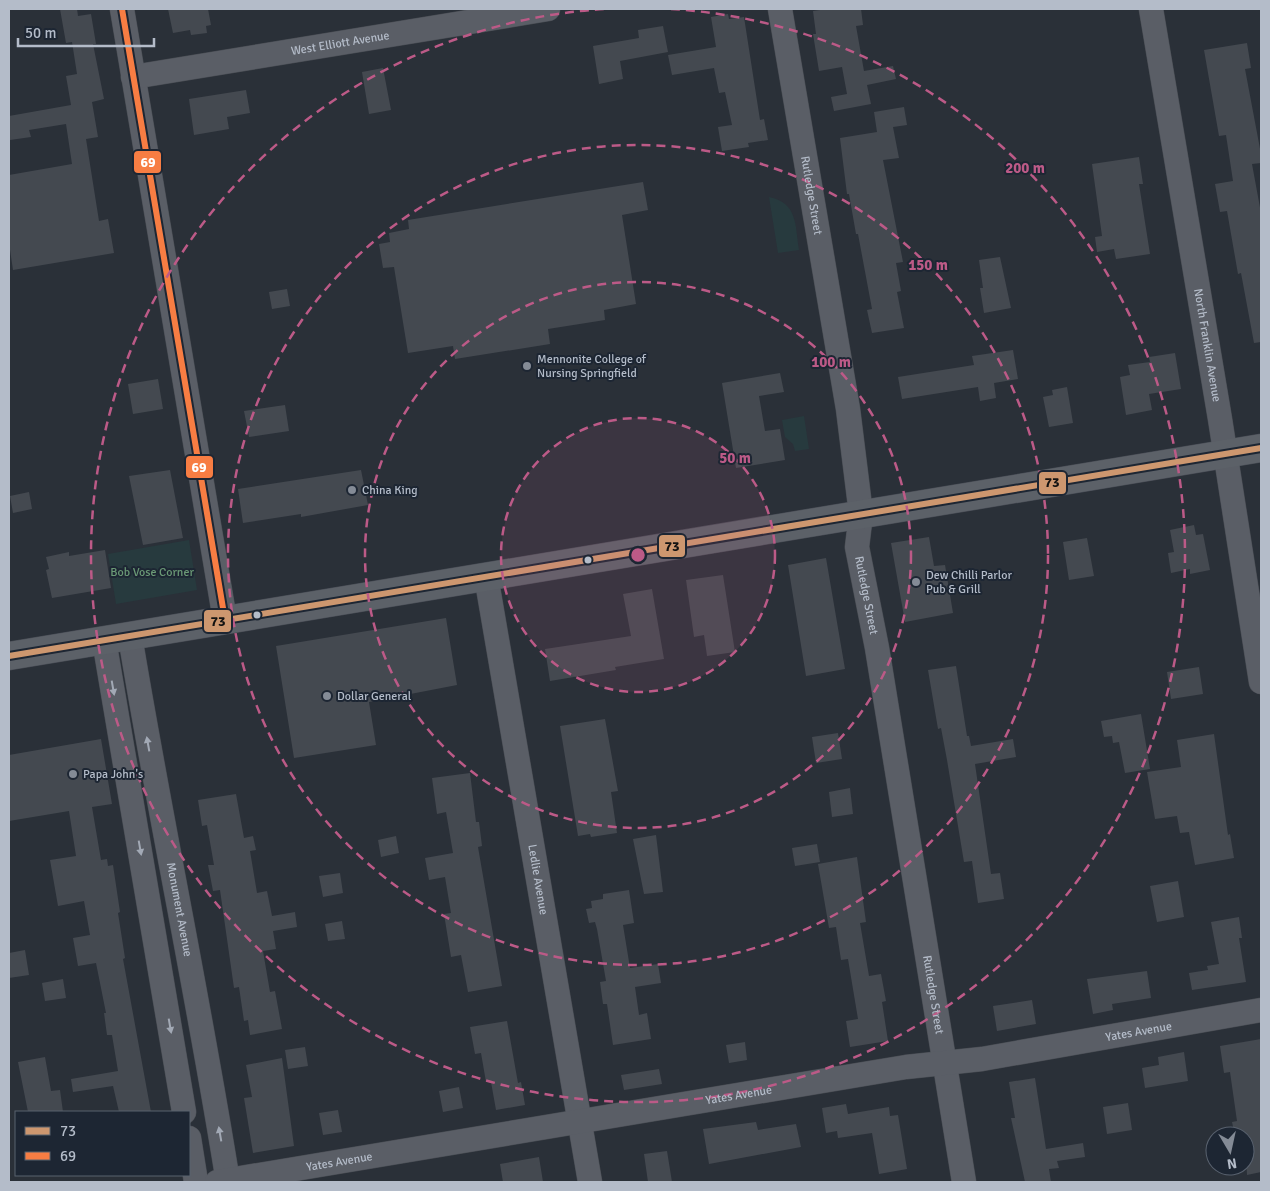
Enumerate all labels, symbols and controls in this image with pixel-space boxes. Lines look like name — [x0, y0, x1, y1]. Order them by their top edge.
scale bar — [18, 15, 154, 47]
text: 50 m — [25, 24, 56, 42]
street label: West Elliott Avenue — [290, 28, 391, 59]
line badge: 69 — [133, 150, 162, 174]
text: 69 — [140, 154, 156, 171]
street label: Rutledge Street — [797, 155, 825, 236]
text: 200 m — [1005, 159, 1045, 177]
text: 150 m — [908, 256, 948, 274]
street label: North Franklin Avenue — [1190, 288, 1224, 403]
place label: Mennonite College of Nursing Springfield — [537, 352, 647, 381]
text: 100 m — [811, 353, 851, 371]
marker: Mennonite College of Nursing Springfield — [521, 360, 533, 372]
text: 50 m — [719, 449, 751, 467]
line badge: 69 — [185, 455, 214, 479]
text: 69 — [191, 459, 207, 476]
line badge: 73 — [1038, 471, 1067, 495]
text: 73 — [1044, 474, 1060, 491]
place label: China King — [362, 483, 418, 498]
marker: China King — [346, 484, 358, 496]
line badge: 73 — [658, 534, 686, 558]
text: 73 — [664, 538, 680, 555]
centre of rings — [629, 546, 647, 564]
unlabelled marker — [583, 555, 593, 565]
street label: Rutledge Street — [851, 555, 881, 636]
park label: Bob Vose Corner — [110, 565, 194, 580]
place label: Dew Chilli Parlor Pub & Grill — [926, 568, 1012, 597]
marker: Dew Chilli Parlor Pub & Grill — [910, 576, 922, 588]
line badge: 73 — [203, 609, 232, 633]
unlabelled marker — [252, 610, 262, 620]
text: 73 — [210, 613, 226, 630]
one-way arrow — [109, 680, 117, 695]
place label: Dollar General — [337, 689, 412, 704]
marker: Dollar General — [321, 690, 333, 702]
one-way arrow — [144, 736, 152, 752]
place label: Papa John's — [83, 767, 143, 782]
marker: Papa John's — [67, 768, 79, 780]
one-way arrow — [137, 840, 145, 856]
street label: Ledlie Avenue — [524, 843, 551, 916]
street label: Monument Avenue — [163, 861, 195, 958]
street label: Rutledge Street — [919, 954, 947, 1035]
one-way arrow — [166, 1018, 174, 1034]
street label: Yates Avenue — [1104, 1019, 1173, 1045]
street label: Yates Avenue — [705, 1082, 773, 1108]
legend — [15, 1111, 190, 1176]
text: 73 — [60, 1122, 76, 1140]
one-way arrow — [216, 1126, 224, 1142]
north arrow — [1205, 1126, 1255, 1176]
text: 69 — [60, 1147, 76, 1165]
street label: Yates Avenue — [305, 1149, 374, 1175]
text: N — [1226, 1154, 1238, 1173]

